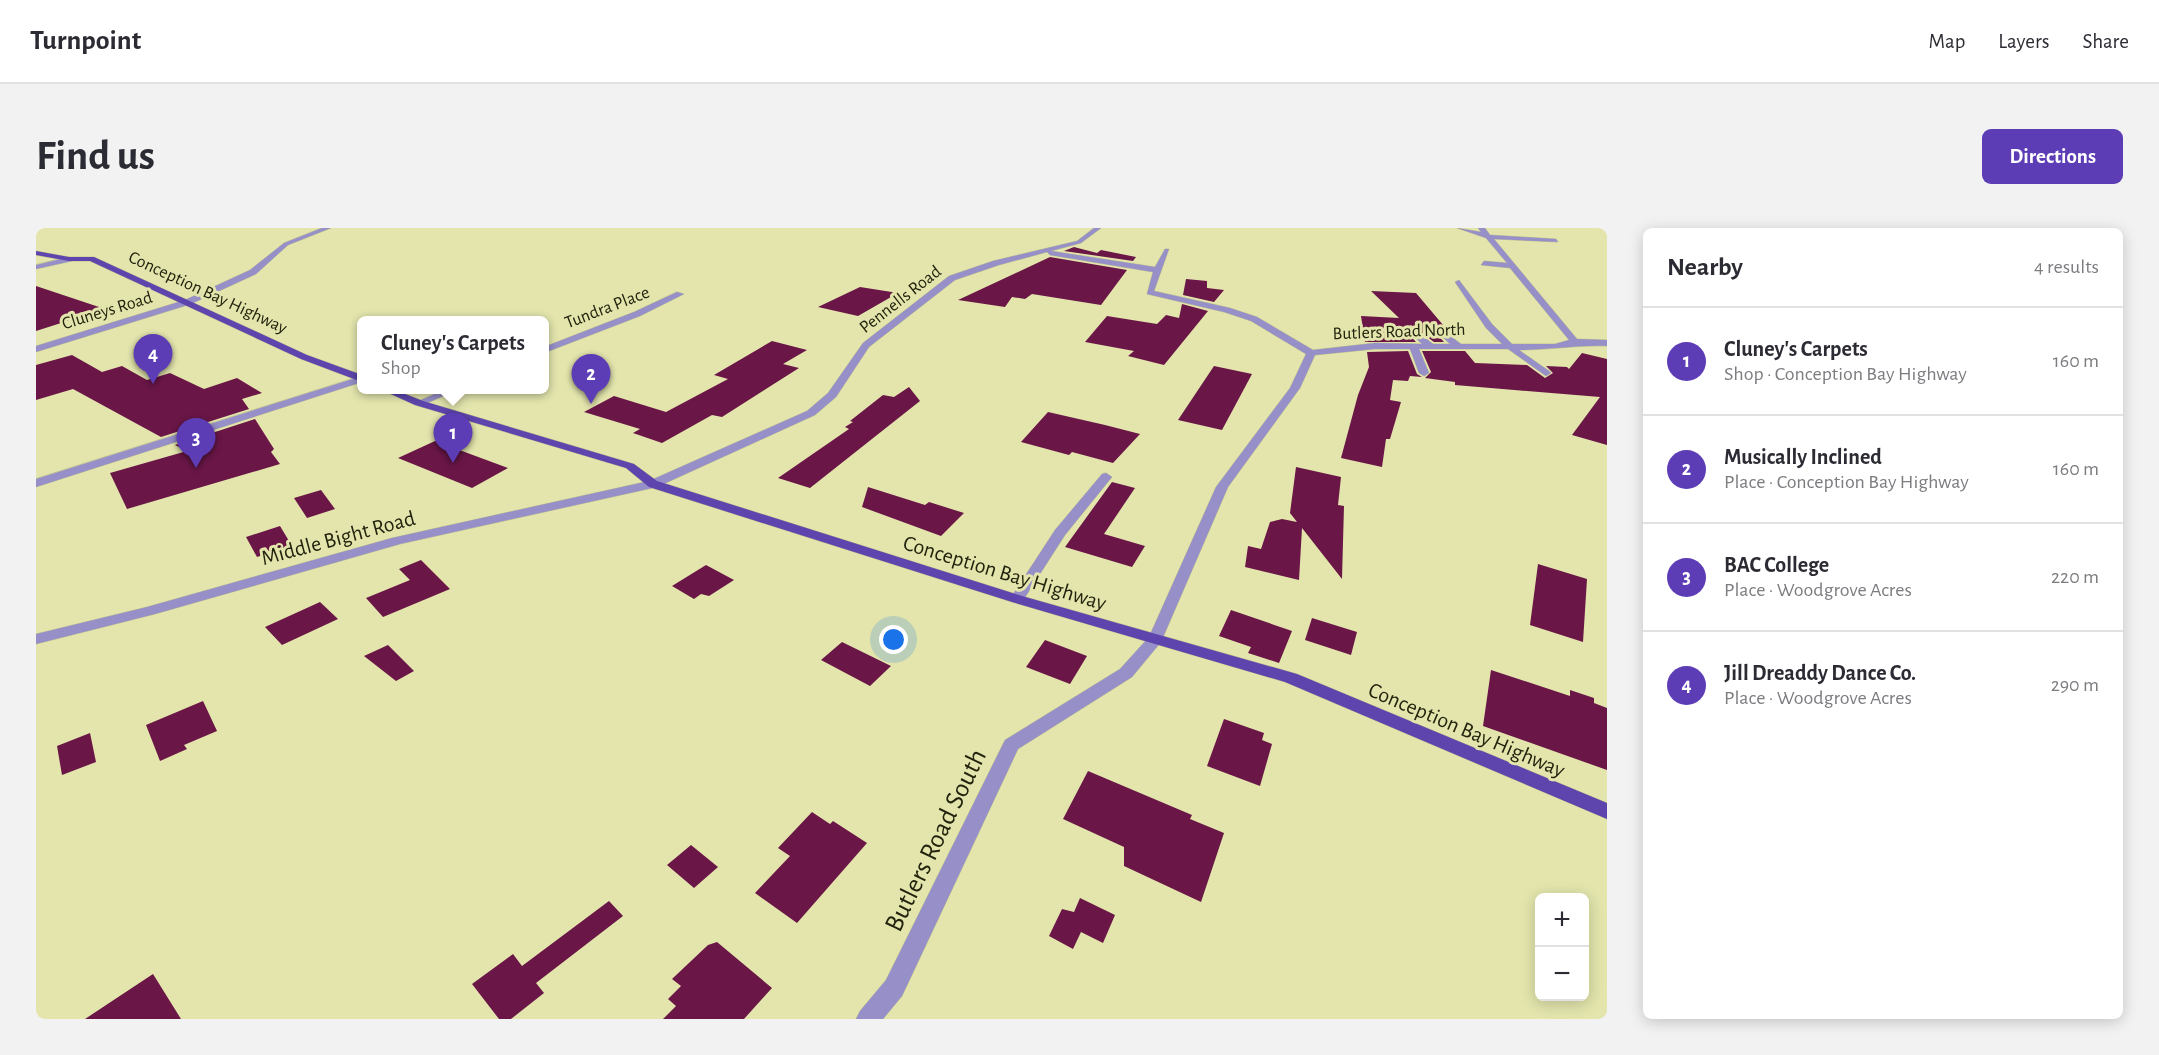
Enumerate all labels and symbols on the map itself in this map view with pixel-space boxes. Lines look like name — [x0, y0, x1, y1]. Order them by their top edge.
street label: Conception Bay Highway — [125, 248, 290, 338]
street label: Pennells Road — [856, 263, 945, 337]
street label: Tundra Place — [562, 284, 652, 332]
street label: Cluneys Road — [60, 289, 155, 333]
street label: Butlers Road North — [1332, 321, 1466, 343]
pin: 4 — [134, 334, 172, 384]
pin: 2 — [572, 354, 610, 404]
pin: 1 — [434, 414, 472, 463]
pin: 3 — [176, 418, 216, 468]
street label: Middle Bight Road — [259, 507, 418, 569]
street label: Conception Bay Highway — [900, 532, 1109, 615]
your location — [879, 625, 908, 654]
street label: Conception Bay Highway — [1365, 679, 1569, 782]
street label: Butlers Road South — [880, 745, 991, 936]

